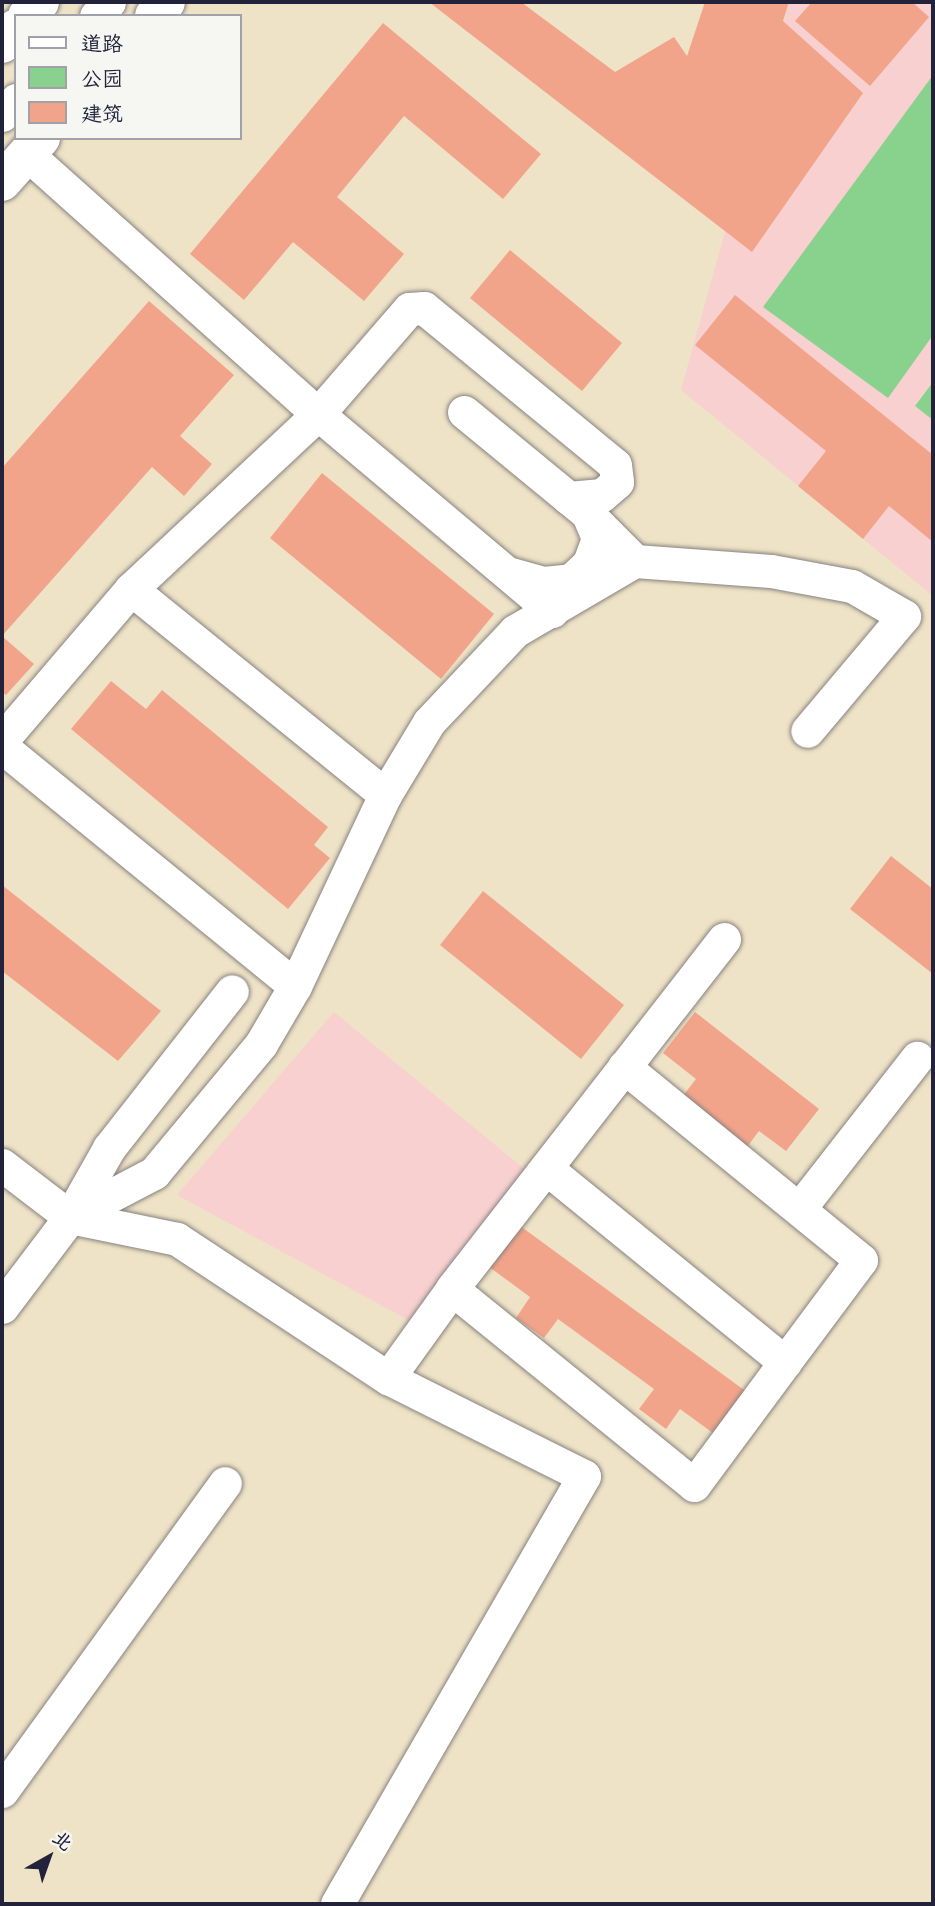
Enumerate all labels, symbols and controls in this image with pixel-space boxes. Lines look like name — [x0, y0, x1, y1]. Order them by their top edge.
legend — [14, 14, 242, 140]
text: 道路 — [81, 31, 123, 57]
text: 公园 — [81, 66, 123, 92]
text: 建筑 — [81, 101, 123, 127]
north arrow — [14, 1822, 84, 1892]
text: 北 — [47, 1826, 77, 1856]

